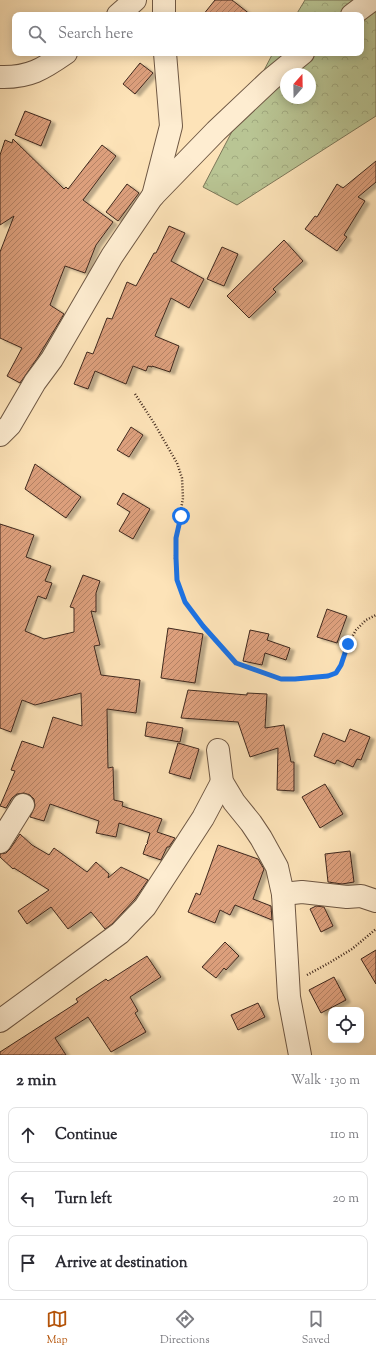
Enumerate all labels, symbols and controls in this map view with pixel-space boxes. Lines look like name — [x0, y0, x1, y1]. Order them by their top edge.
search box — [12, 12, 364, 56]
icon: search — [26, 23, 48, 45]
text: Search here — [58, 24, 133, 45]
north arrow — [280, 68, 316, 104]
route start — [172, 507, 190, 525]
route end — [339, 635, 357, 653]
map controls — [328, 1007, 364, 1043]
button: locate — [328, 1007, 364, 1043]
text: 2 min — [16, 1069, 57, 1093]
text: Walk · 130 m — [291, 1072, 360, 1090]
icon: ahead — [17, 1124, 39, 1146]
text: Continue — [55, 1125, 117, 1146]
text: 110 m — [330, 1126, 359, 1144]
icon: left — [17, 1188, 39, 1210]
text: Turn left — [55, 1189, 112, 1210]
text: 20 m — [333, 1190, 359, 1208]
icon: arrive — [17, 1252, 39, 1274]
text: Arrive at destination — [55, 1253, 188, 1274]
tab: Map — [46, 1308, 68, 1348]
tab: Directions — [160, 1308, 210, 1348]
tab: Saved — [302, 1308, 330, 1348]

